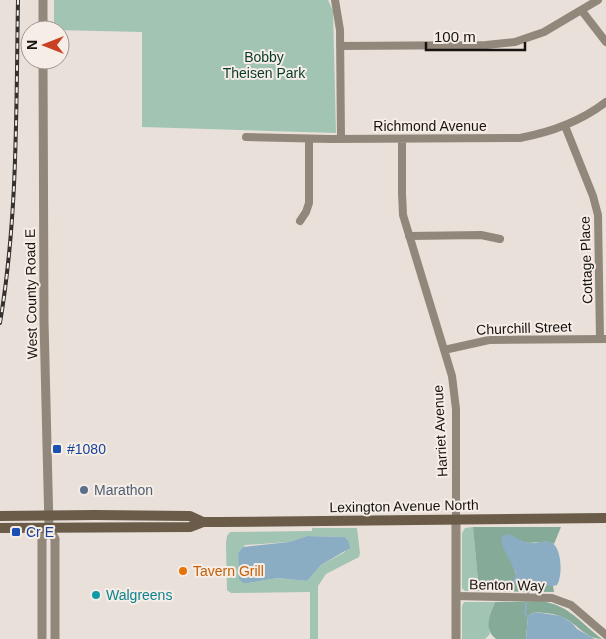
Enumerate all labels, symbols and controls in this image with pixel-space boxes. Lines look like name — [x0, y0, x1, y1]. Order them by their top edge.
north arrow — [20, 20, 70, 70]
scale bar — [426, 20, 525, 52]
text: 100 m — [434, 28, 476, 45]
text: N — [24, 40, 40, 50]
park label: Bobby Theisen Park — [223, 49, 306, 81]
street label: Richmond Avenue — [373, 118, 487, 134]
street label: Cottage Place — [576, 216, 596, 304]
street label: West County Road E — [22, 229, 40, 359]
street label: Churchill Street — [476, 318, 572, 338]
street label: Harriet Avenue — [430, 384, 450, 478]
place label: #1080 — [67, 441, 106, 457]
marker: #1080 — [51, 443, 63, 455]
place label: Marathon — [94, 482, 153, 498]
marker: Marathon — [78, 484, 90, 496]
street label: Lexington Avenue North — [329, 497, 479, 515]
place label: Cr E — [26, 524, 54, 540]
marker: Cr E — [10, 526, 22, 538]
place label: Tavern Grill — [193, 563, 264, 579]
marker: Tavern Grill — [177, 565, 189, 577]
street label: Benton Way — [469, 576, 545, 594]
place label: Walgreens — [106, 587, 172, 603]
marker: Walgreens — [90, 589, 102, 601]

